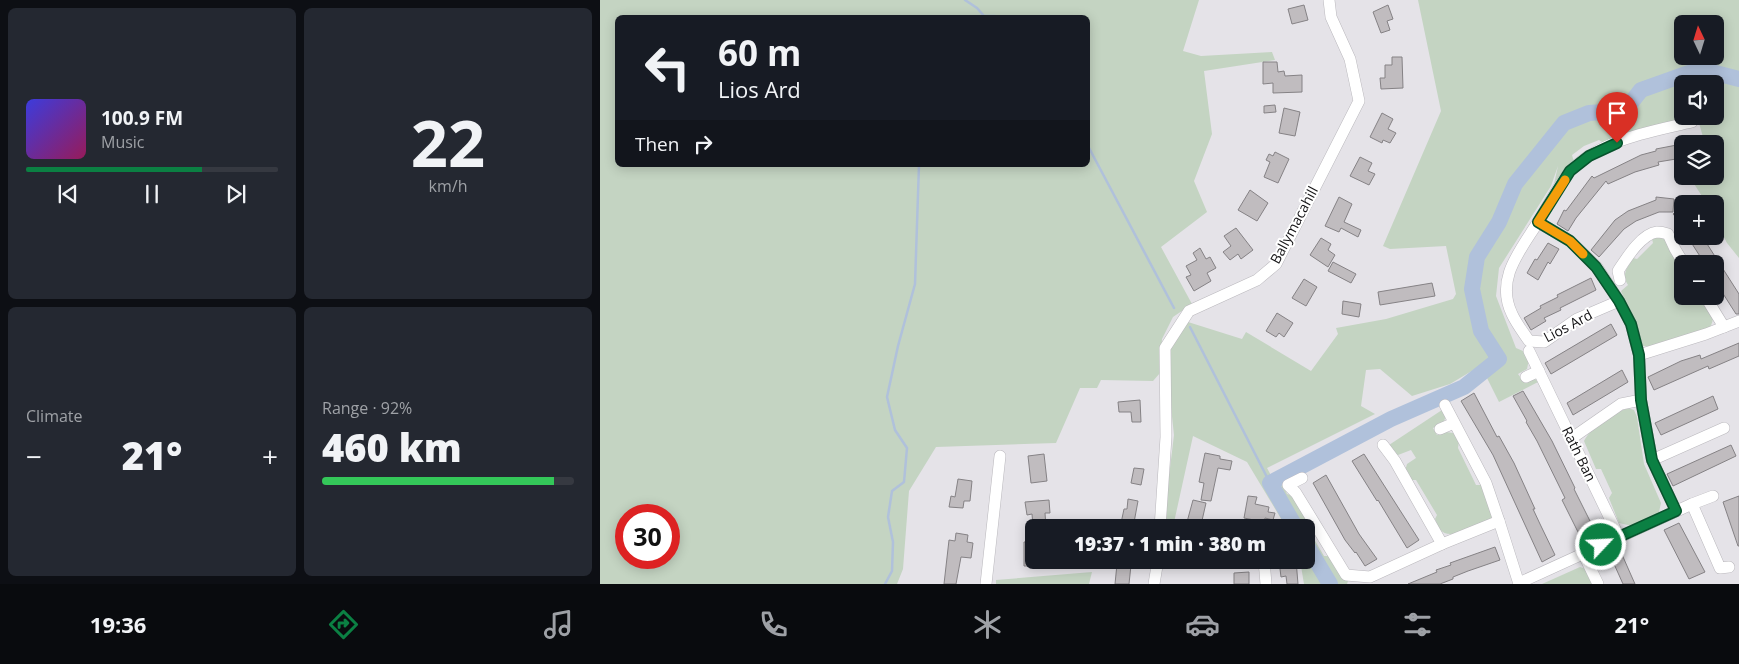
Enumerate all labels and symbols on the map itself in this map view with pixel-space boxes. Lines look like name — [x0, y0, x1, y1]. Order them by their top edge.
north arrow — [1674, 15, 1724, 65]
pin — [1596, 92, 1638, 143]
street label: Ballymacahill — [1265, 183, 1322, 267]
street label: Lios Ard — [1540, 305, 1595, 346]
street label: Rath Ban — [1558, 423, 1601, 484]
speed limit sign: 30 — [615, 504, 680, 569]
position arrow — [1574, 518, 1626, 570]

